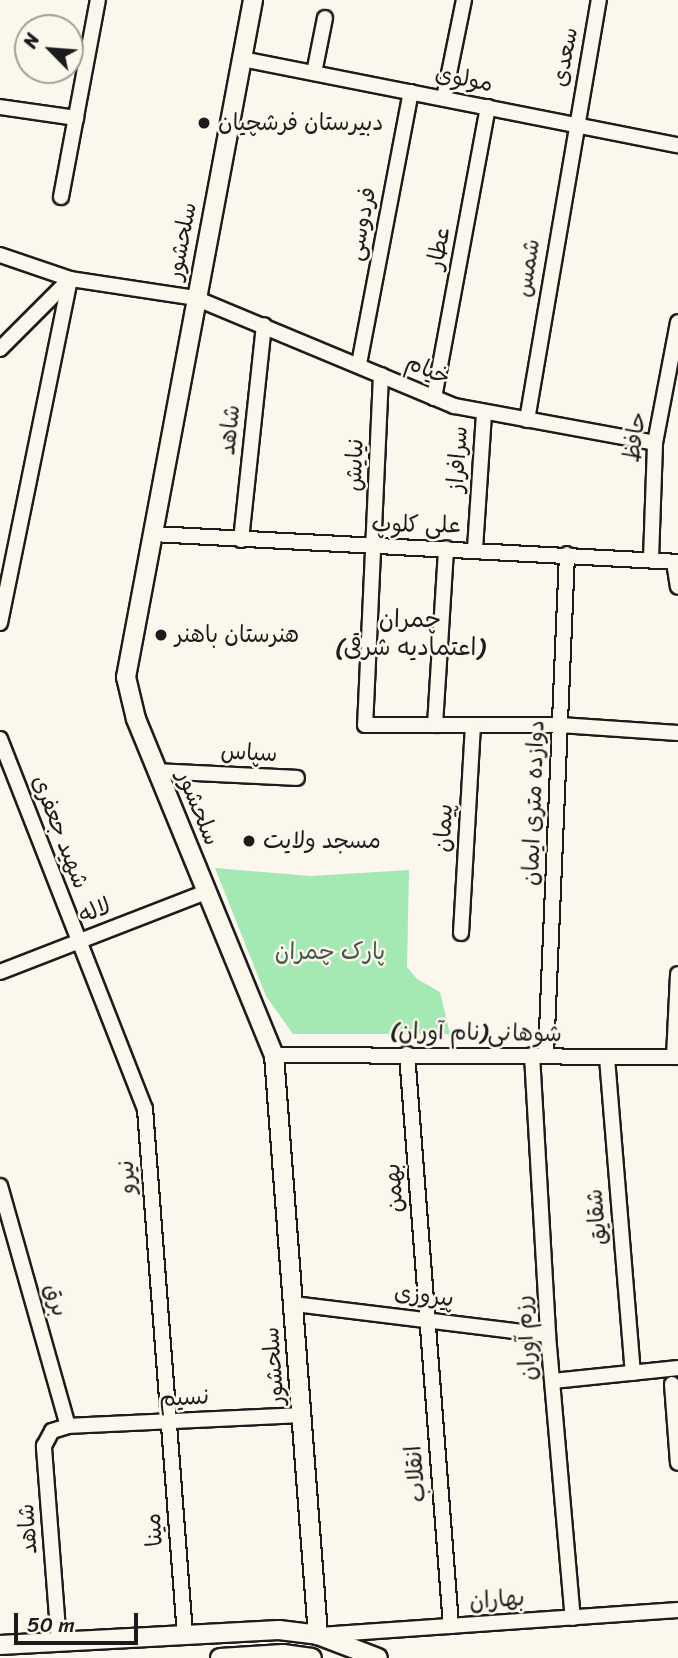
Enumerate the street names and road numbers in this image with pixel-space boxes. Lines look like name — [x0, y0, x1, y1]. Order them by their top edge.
street label: سعدی — [546, 25, 584, 89]
street label: مولوی — [433, 60, 495, 98]
street label: فردوسی — [341, 185, 383, 263]
street label: سلحشور — [161, 200, 203, 282]
street label: عطار — [421, 225, 457, 271]
street label: شمس — [510, 237, 546, 299]
street label: خیام — [402, 348, 454, 392]
street label: شاهد — [214, 403, 246, 457]
street label: حافظ — [618, 410, 652, 464]
street label: سرافراز — [442, 425, 474, 493]
street label: نیایش — [340, 438, 370, 492]
street label: علی کلوپ — [371, 510, 461, 540]
street label: دوازده متری ایمان — [517, 720, 551, 886]
street label: سپاس — [220, 738, 278, 768]
street label: سلحشور — [171, 767, 225, 849]
street label: شهید جعفری — [26, 771, 94, 893]
street label: پیمان — [429, 803, 459, 853]
street label: لاله — [75, 892, 115, 930]
street label: شوهانی(نام آوران) — [390, 1018, 562, 1048]
street label: نیرو — [112, 1159, 142, 1195]
street label: بهمن — [379, 1162, 409, 1214]
street label: شقایق — [581, 1188, 613, 1246]
street label: پیروزی — [393, 1279, 455, 1313]
street label: برق — [38, 1280, 74, 1320]
street label: رزم آوران — [509, 1294, 543, 1382]
street label: سلحشور — [258, 1326, 290, 1406]
street label: نسیم — [158, 1383, 210, 1413]
street label: انقلاب — [400, 1445, 432, 1503]
street label: شاهد — [12, 1503, 44, 1555]
street label: مینا — [139, 1512, 169, 1548]
street label: بهاران — [468, 1584, 526, 1616]

